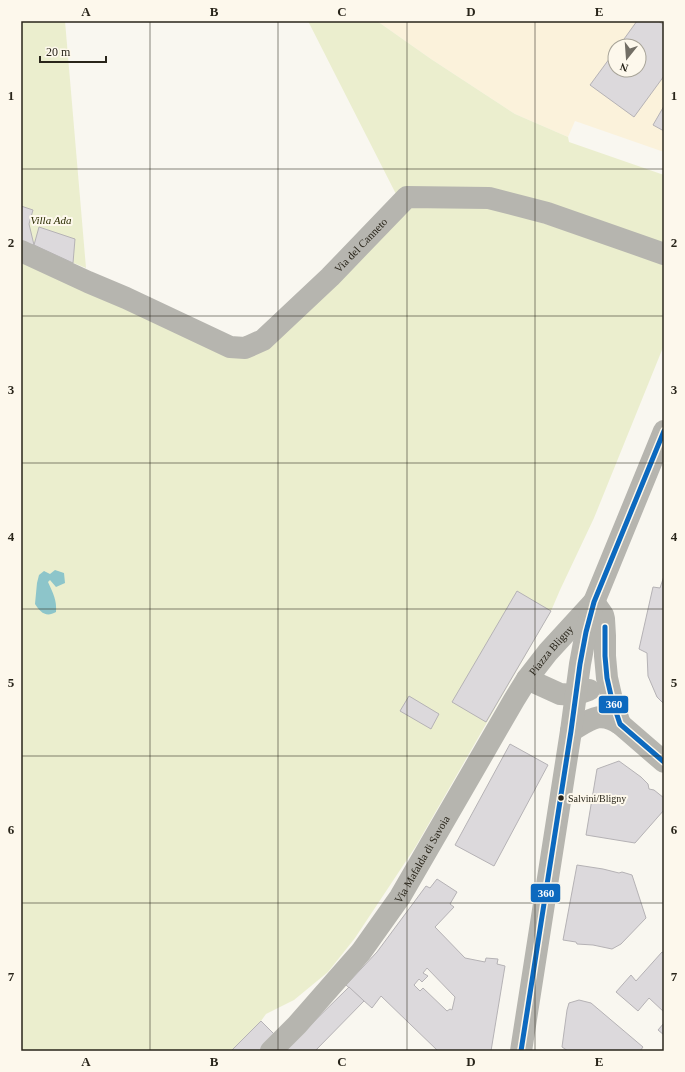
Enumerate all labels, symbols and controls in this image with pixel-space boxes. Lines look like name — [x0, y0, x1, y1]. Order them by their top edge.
text: A — [81, 4, 91, 19]
text: B — [210, 4, 219, 19]
text: C — [337, 4, 347, 19]
text: D — [466, 4, 476, 19]
text: E — [595, 4, 603, 19]
scale bar — [40, 38, 106, 64]
north arrow — [607, 38, 647, 78]
text: 20 m — [46, 45, 71, 59]
text: N — [618, 61, 630, 74]
text: 1 — [8, 88, 14, 103]
text: 1 — [671, 88, 677, 103]
park label: Villa Ada — [31, 214, 72, 226]
street label: Via del Canneto — [332, 215, 390, 275]
text: 2 — [8, 235, 14, 250]
text: 2 — [671, 235, 677, 250]
text: 3 — [8, 382, 15, 397]
text: 3 — [671, 382, 678, 397]
text: 4 — [8, 529, 15, 544]
text: 4 — [671, 529, 678, 544]
street label: Piazza Bligny — [526, 623, 576, 677]
text: 5 — [8, 675, 15, 690]
text: 5 — [671, 675, 678, 690]
line badge: 360 — [598, 695, 629, 714]
text: 360 — [606, 698, 623, 710]
marker: Salvini/Bligny — [556, 793, 566, 803]
place label: Salvini/Bligny — [568, 793, 626, 804]
street label: Via Mafalda di Savoia — [392, 813, 452, 905]
text: 6 — [8, 822, 15, 837]
text: 6 — [671, 822, 678, 837]
line badge: 360 — [530, 883, 561, 903]
text: 360 — [538, 887, 555, 899]
text: 7 — [8, 969, 15, 984]
text: 7 — [671, 969, 678, 984]
text: A — [81, 1054, 91, 1069]
text: B — [210, 1054, 219, 1069]
text: C — [337, 1054, 347, 1069]
text: D — [466, 1054, 476, 1069]
text: E — [595, 1054, 603, 1069]

